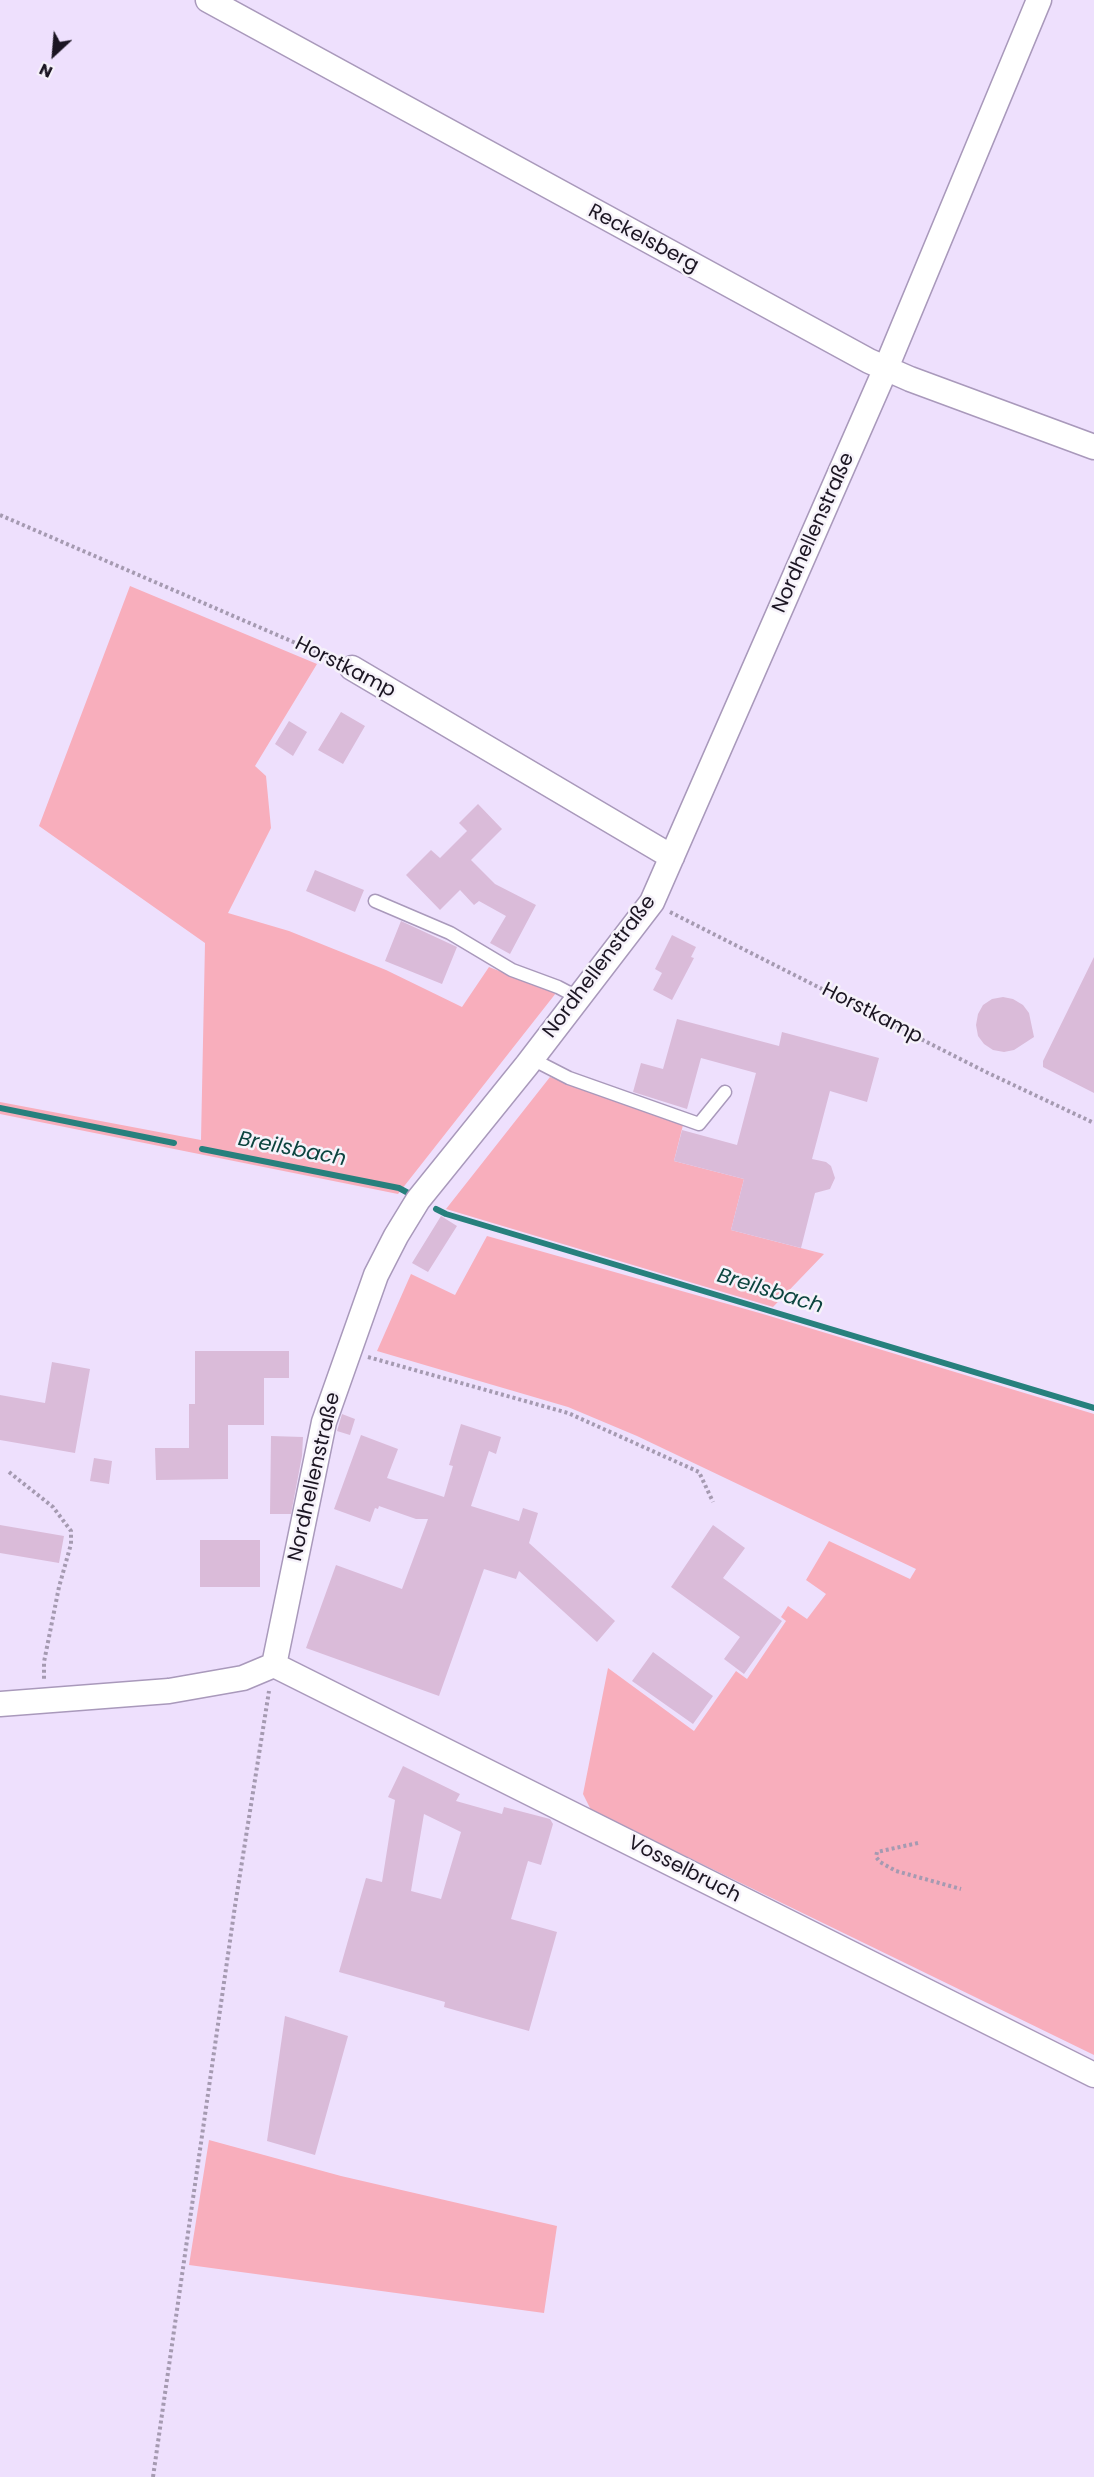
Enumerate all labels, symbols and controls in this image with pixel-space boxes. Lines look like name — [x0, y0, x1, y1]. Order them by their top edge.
north arrow — [24, 24, 84, 84]
text: N — [35, 58, 56, 84]
street label: Reckelsberg — [584, 200, 702, 278]
street label: Nordhellenstraße — [768, 449, 860, 617]
street label: Horstkamp — [291, 632, 399, 704]
street label: Nordhellenstraße — [538, 891, 662, 1043]
street label: Horstkamp — [818, 978, 926, 1050]
water label: Breilsbach — [236, 1127, 348, 1173]
water label: Breilsbach — [714, 1264, 826, 1320]
street label: Nordhellenstraße — [284, 1390, 346, 1564]
street label: Vosselbruch — [624, 1831, 744, 1909]

